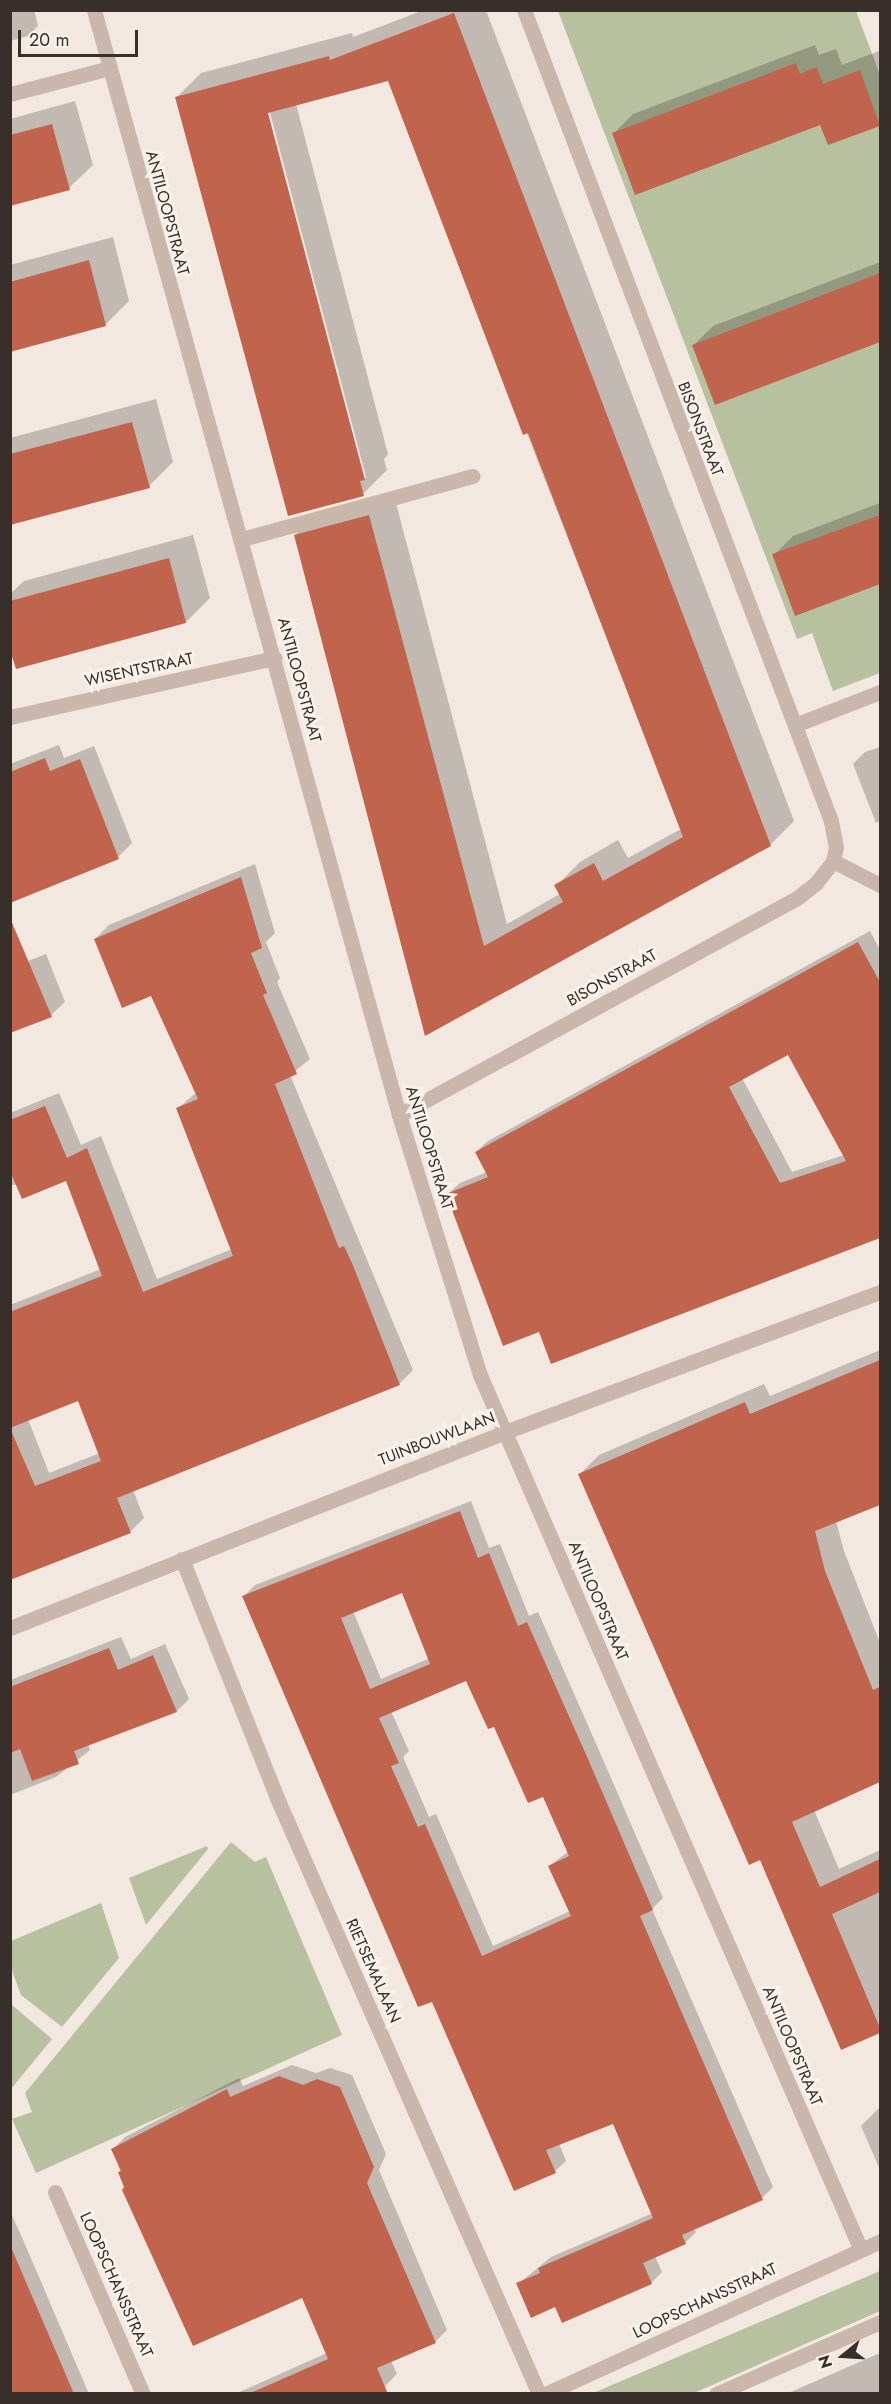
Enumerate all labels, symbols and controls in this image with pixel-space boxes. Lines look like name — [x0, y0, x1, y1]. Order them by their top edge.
scale bar — [21, 18, 141, 56]
text: 20 m — [29, 27, 69, 53]
street label: ANTILOOPSTRAAT — [141, 149, 193, 277]
street label: BISONSTRAAT — [673, 379, 727, 479]
street label: ANTILOOPSTRAAT — [273, 616, 325, 744]
street label: WISENTSTRAAT — [83, 649, 195, 691]
street label: BISONSTRAAT — [564, 945, 660, 1011]
street label: ANTILOOPSTRAAT — [401, 1084, 457, 1212]
street label: TUINBOUWLAAN — [376, 1408, 498, 1470]
street label: ANTILOOPSTRAAT — [564, 1538, 632, 1664]
street label: RIETSEMALAAN — [341, 1916, 405, 2026]
street label: ANTILOOPSTRAAT — [758, 1983, 826, 2109]
street label: LOOPSCHANSSTRAAT — [75, 2209, 157, 2361]
street label: LOOPSCHANSSTRAAT — [630, 2259, 780, 2343]
north arrow — [813, 2326, 873, 2386]
text: N — [813, 2352, 838, 2371]

